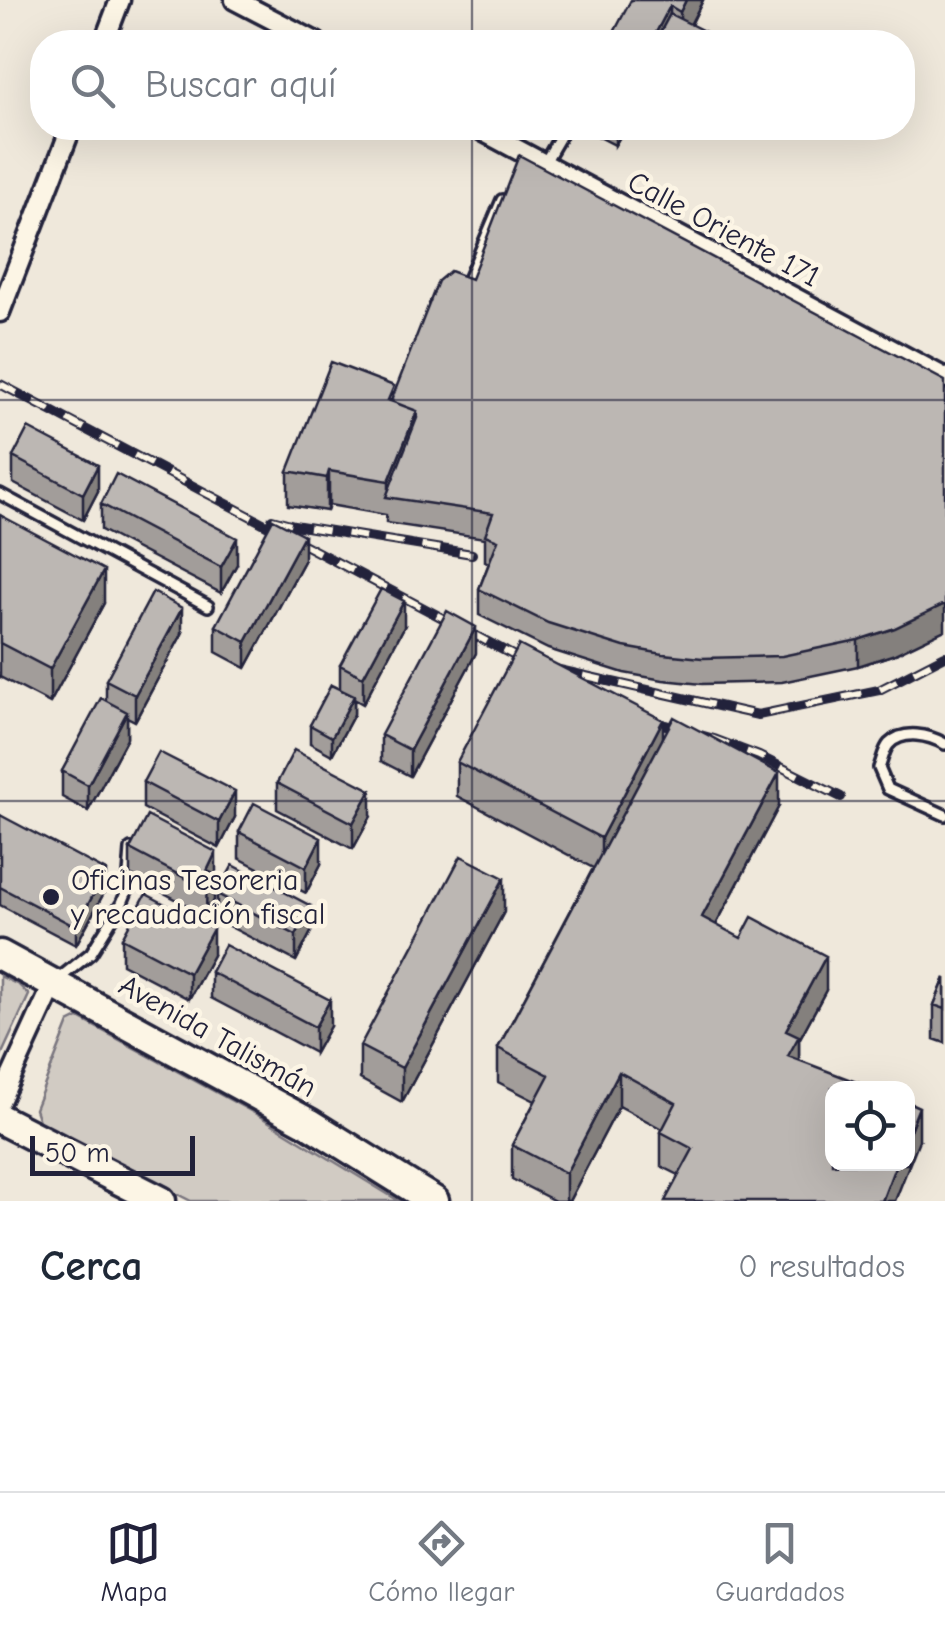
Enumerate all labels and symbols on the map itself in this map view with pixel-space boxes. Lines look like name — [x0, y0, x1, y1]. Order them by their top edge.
street label: Calle Oriente 171 — [622, 164, 826, 295]
place label: Oficinas Tesoreria y recaudación fiscal — [70, 863, 325, 932]
marker: Oficinas Tesoreria y recaudación fiscal — [40, 886, 62, 908]
street label: Avenida Talismán — [113, 968, 323, 1105]
scale bar — [30, 1131, 195, 1176]

